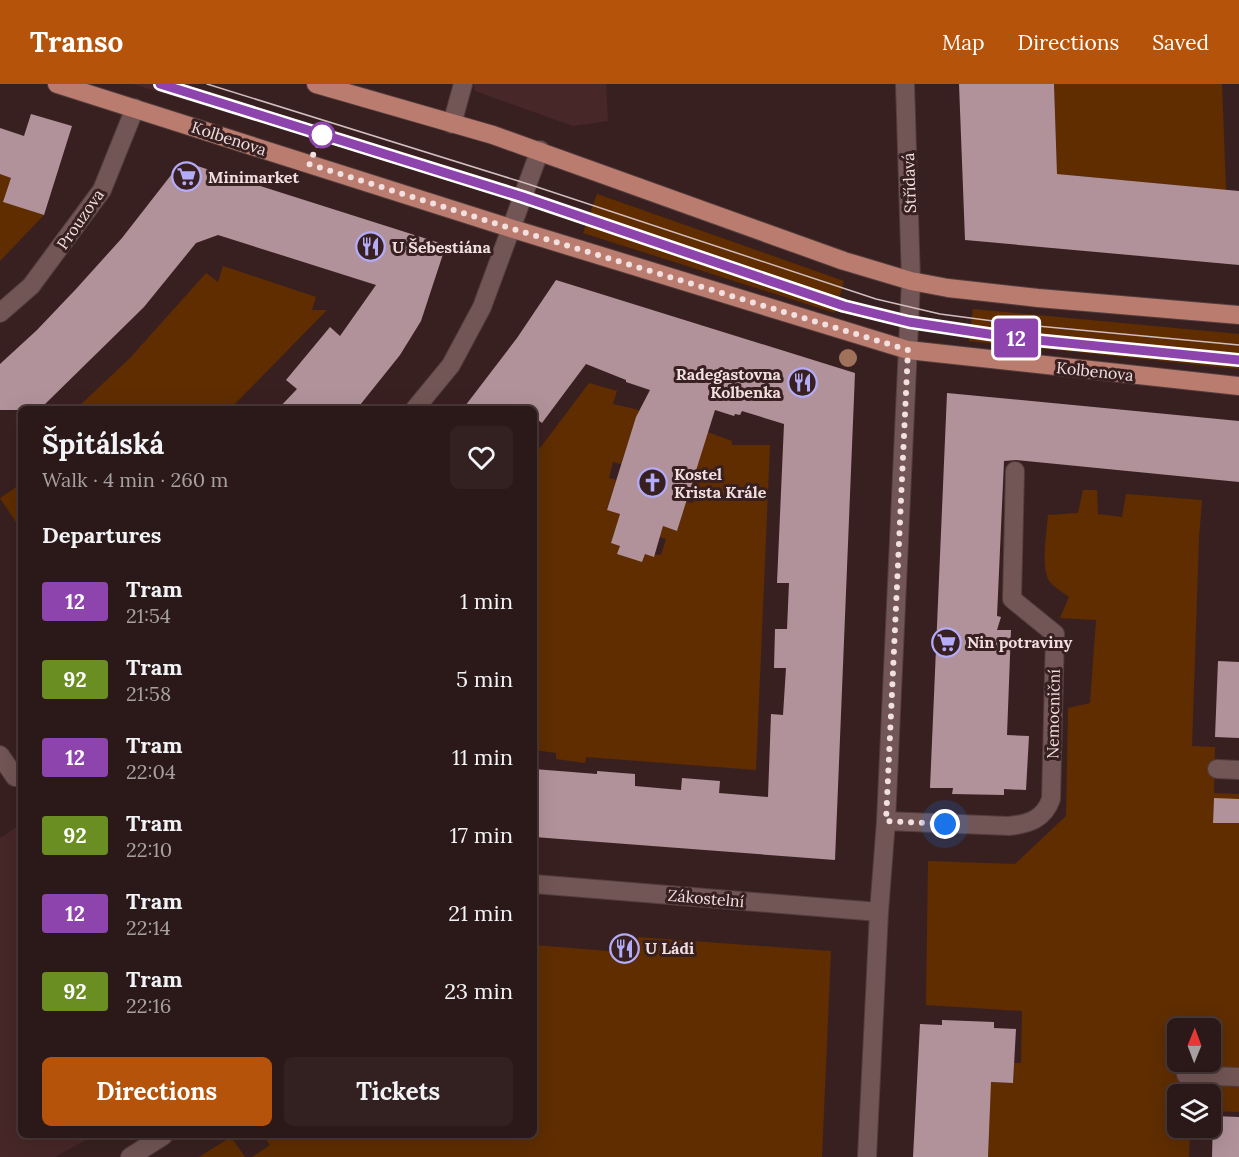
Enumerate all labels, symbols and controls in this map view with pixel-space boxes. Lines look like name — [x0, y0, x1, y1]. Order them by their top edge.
text: Transo — [30, 24, 123, 60]
text: Map — [942, 29, 985, 56]
text: Directions — [1018, 29, 1119, 56]
text: Saved — [1152, 29, 1209, 56]
street label: Kolbenova — [189, 117, 269, 159]
unlabelled marker — [309, 122, 335, 148]
street label: Střídavá — [898, 152, 920, 214]
supermarket icon: Minimarket — [171, 161, 203, 193]
place label: Minimarket — [208, 167, 299, 187]
street label: Prouzova — [52, 185, 108, 253]
restaurant icon: U Šebestiána — [355, 231, 387, 263]
place label: U Šebestiána — [392, 237, 492, 257]
line badge: 12 — [989, 318, 1043, 358]
text: 12 — [1006, 325, 1026, 352]
street label: Kolbenova — [1055, 357, 1135, 385]
place label: Radegastovna Kolbenka — [676, 364, 782, 402]
restaurant icon: Radegastovna Kolbenka — [786, 367, 818, 399]
text: Špitálská — [42, 426, 164, 462]
button: heart — [450, 426, 513, 489]
place label: Kostel Krista Krále — [674, 464, 767, 502]
text: Walk · 4 min · 260 m — [42, 467, 228, 492]
church icon: Kostel Krista Krále — [637, 467, 669, 499]
text: Departures — [42, 521, 161, 549]
text: Tram — [126, 575, 182, 603]
text: 1 min — [460, 587, 513, 615]
text: 12 — [65, 588, 85, 615]
text: 21:54 — [126, 603, 171, 628]
supermarket icon: Nin potraviny — [930, 626, 962, 658]
place label: Nin potraviny — [967, 632, 1073, 652]
text: Tram — [126, 653, 182, 681]
text: 5 min — [456, 665, 513, 693]
text: 92 — [63, 666, 87, 693]
street label: Nemocniční — [1042, 669, 1064, 759]
text: 21:58 — [126, 681, 171, 706]
text: Tram — [126, 731, 182, 759]
text: 11 min — [452, 743, 513, 771]
text: 12 — [65, 744, 85, 771]
text: 22:04 — [126, 759, 176, 784]
text: Tram — [126, 809, 182, 837]
your location — [930, 809, 960, 839]
text: 17 min — [450, 821, 513, 849]
text: 92 — [63, 822, 87, 849]
text: 22:10 — [126, 837, 172, 862]
street label: Zákostelní — [667, 885, 745, 911]
text: Tram — [126, 887, 182, 915]
text: 21 min — [448, 899, 513, 927]
text: 12 — [65, 900, 85, 927]
text: 22:14 — [126, 915, 171, 940]
restaurant icon: U Ládi — [608, 932, 640, 964]
place label: U Ládi — [645, 938, 694, 958]
text: Tram — [126, 965, 182, 993]
text: 23 min — [444, 977, 513, 1005]
text: 92 — [63, 978, 87, 1005]
text: 22:16 — [126, 993, 171, 1018]
north arrow — [1167, 1018, 1221, 1072]
map controls — [1167, 1018, 1221, 1138]
button: Directions — [42, 1057, 272, 1126]
button: Tickets — [284, 1057, 513, 1126]
button: layers — [1167, 1084, 1221, 1138]

